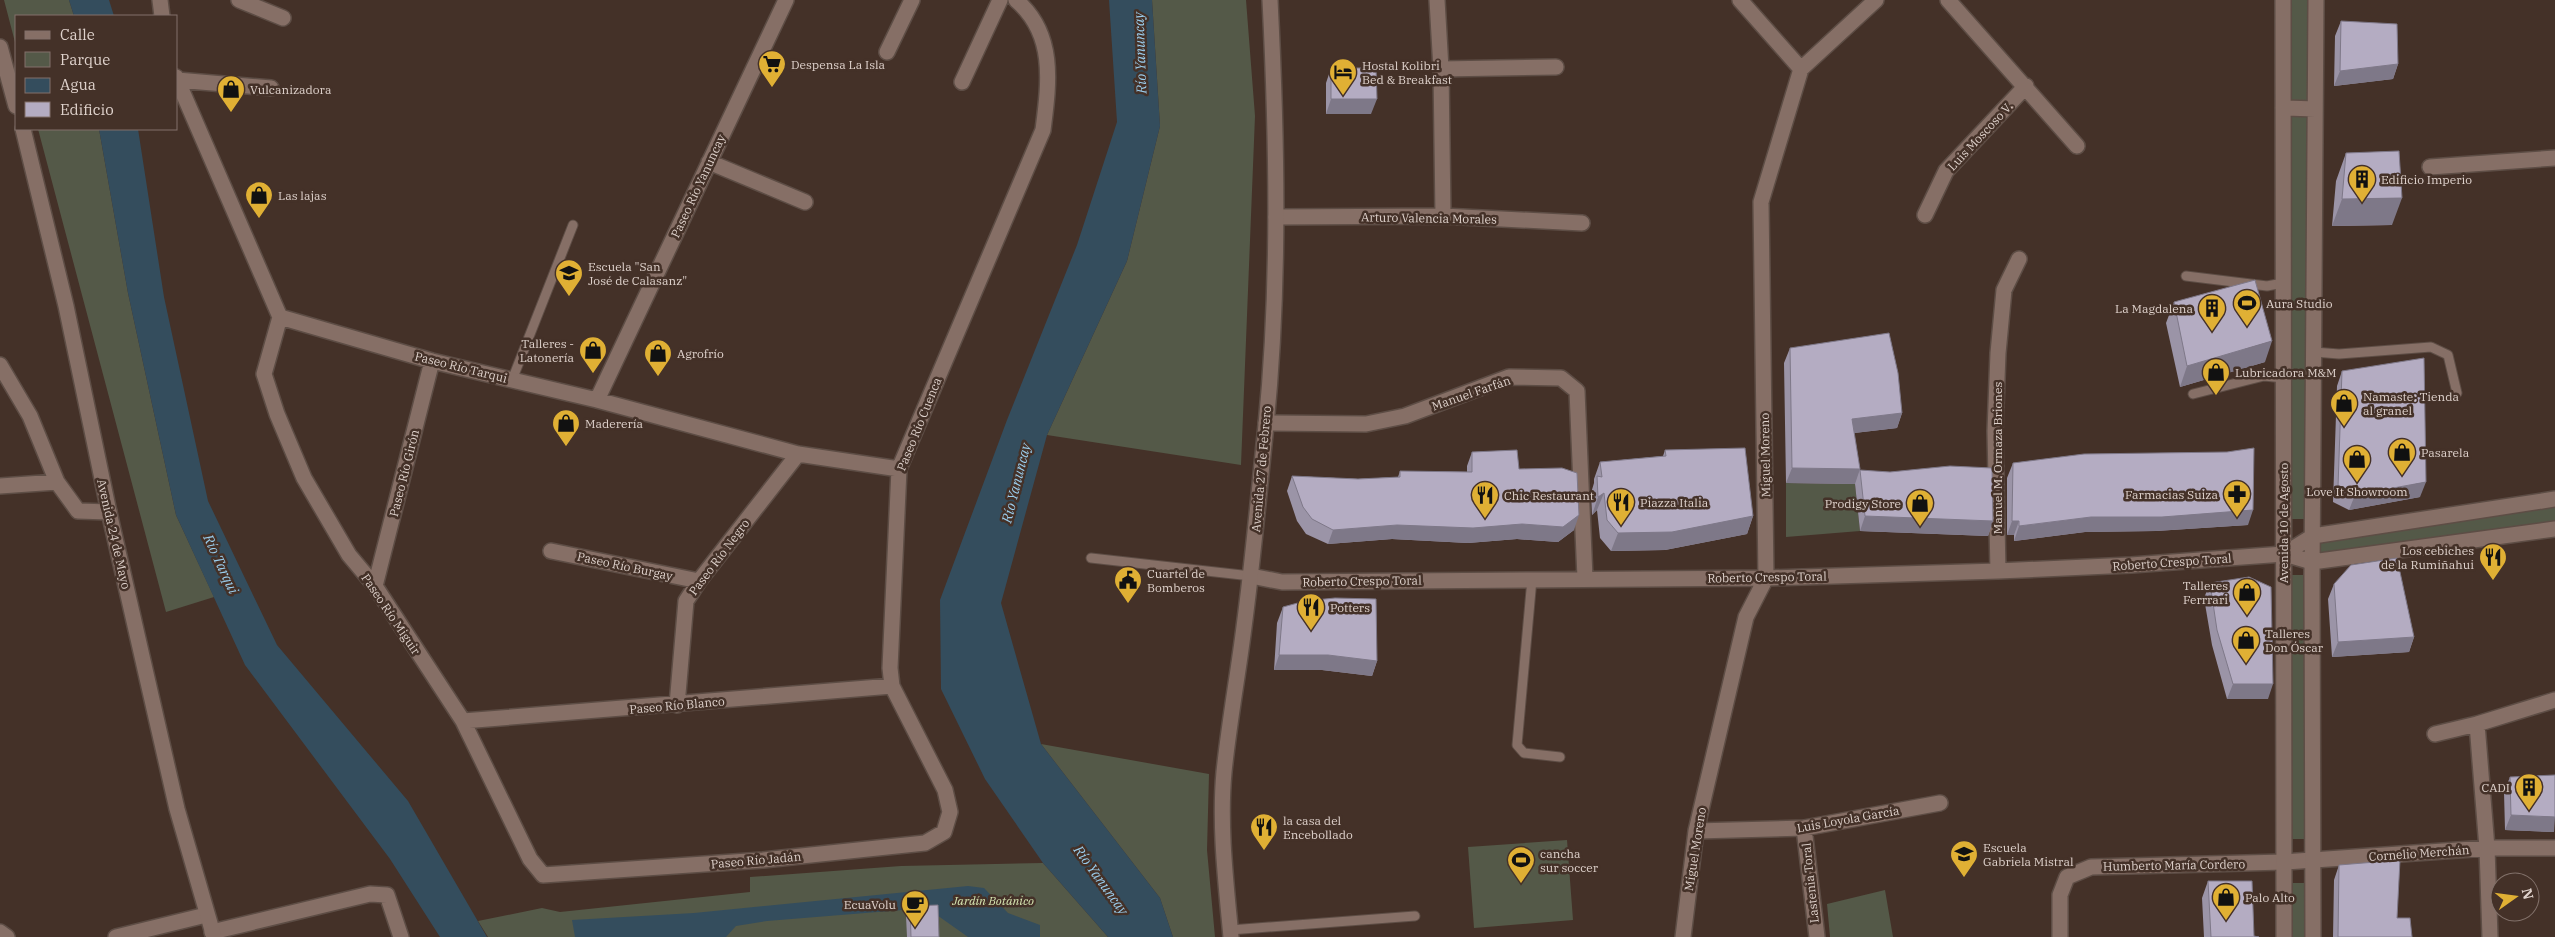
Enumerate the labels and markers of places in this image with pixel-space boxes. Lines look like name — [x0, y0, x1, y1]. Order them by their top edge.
supermarket icon: Despensa La Isla — [757, 49, 787, 88]
place label: Despensa La Isla — [791, 57, 886, 72]
hotel icon: Hostal Kolibri Bed & Breakfast — [1328, 57, 1358, 96]
place label: Hostal Kolibri Bed & Breakfast — [1362, 58, 1452, 87]
shop icon: Vulcanizadora — [216, 74, 246, 113]
place label: Vulcanizadora — [250, 82, 332, 97]
building icon: Edificio Imperio — [2347, 164, 2377, 203]
place label: Edificio Imperio — [2381, 172, 2472, 187]
shop icon: Las lajas — [244, 180, 274, 219]
place label: Las lajas — [278, 188, 327, 203]
school or university icon: Escuela "San José de Calasanz" — [554, 258, 584, 297]
place label: Escuela "San José de Calasanz" — [588, 259, 687, 288]
sports icon: Aura Studio — [2232, 288, 2262, 327]
building icon: La Magdalena — [2197, 293, 2227, 332]
place label: Aura Studio — [2266, 296, 2333, 311]
place label: La Magdalena — [2115, 301, 2193, 316]
shop icon: Talleres - Latonería — [578, 335, 608, 374]
place label: Talleres - Latonería — [520, 336, 574, 365]
shop icon: Agrofrío — [643, 338, 673, 377]
place label: Agrofrío — [677, 346, 724, 361]
shop icon: Lubricadora M&M — [2201, 357, 2231, 396]
place label: Lubricadora M&M — [2235, 365, 2337, 380]
shop icon: Namaste: Tienda al granel — [2329, 388, 2359, 427]
place label: Namaste: Tienda al granel — [2363, 389, 2459, 418]
shop icon: Maderería — [551, 408, 581, 447]
place label: Maderería — [585, 416, 644, 431]
shop icon: Pasarela — [2387, 437, 2417, 476]
shop icon: Love It Showroom — [2342, 444, 2372, 483]
place label: Pasarela — [2421, 445, 2470, 460]
pharmacy icon: Farmacias Suiza — [2222, 479, 2252, 518]
restaurant icon: Chic Restaurant — [1470, 480, 1500, 519]
place label: Love It Showroom — [2306, 484, 2408, 499]
restaurant icon: Piazza Italia — [1606, 487, 1636, 526]
place label: Farmacias Suiza — [2125, 487, 2218, 502]
place label: Chic Restaurant — [1504, 488, 1594, 503]
shop icon: Prodigy Store — [1905, 488, 1935, 527]
place label: Piazza Italia — [1640, 495, 1709, 510]
place label: Prodigy Store — [1825, 496, 1901, 511]
restaurant icon: Los cebiches de la Rumiñahui — [2478, 542, 2508, 581]
place label: Los cebiches de la Rumiñahui — [2381, 543, 2474, 572]
public building icon: Cuartel de Bomberos — [1113, 565, 1143, 604]
place label: Cuartel de Bomberos — [1147, 566, 1205, 595]
shop icon: Talleres Ferrrari — [2232, 577, 2262, 616]
place label: Talleres Ferrrari — [2183, 578, 2228, 607]
restaurant icon: Potters — [1296, 592, 1326, 631]
place label: Potters — [1330, 600, 1370, 615]
shop icon: Talleres Don Óscar — [2231, 625, 2261, 664]
place label: Talleres Don Óscar — [2265, 626, 2324, 655]
building icon: CADI — [2514, 772, 2544, 811]
place label: CADI — [2482, 780, 2510, 795]
restaurant icon: la casa del Encebollado — [1249, 812, 1279, 851]
place label: la casa del Encebollado — [1283, 813, 1353, 842]
school or university icon: Escuela Gabriela Mistral — [1949, 839, 1979, 878]
place label: Escuela Gabriela Mistral — [1983, 840, 2074, 869]
sports icon: cancha sur soccer — [1506, 845, 1536, 884]
place label: cancha sur soccer — [1540, 846, 1599, 875]
shop icon: Palo Alto — [2211, 882, 2241, 921]
cafe icon: EcuaVolu — [900, 889, 930, 928]
place label: Palo Alto — [2245, 890, 2295, 905]
place label: EcuaVolu — [844, 897, 897, 912]

